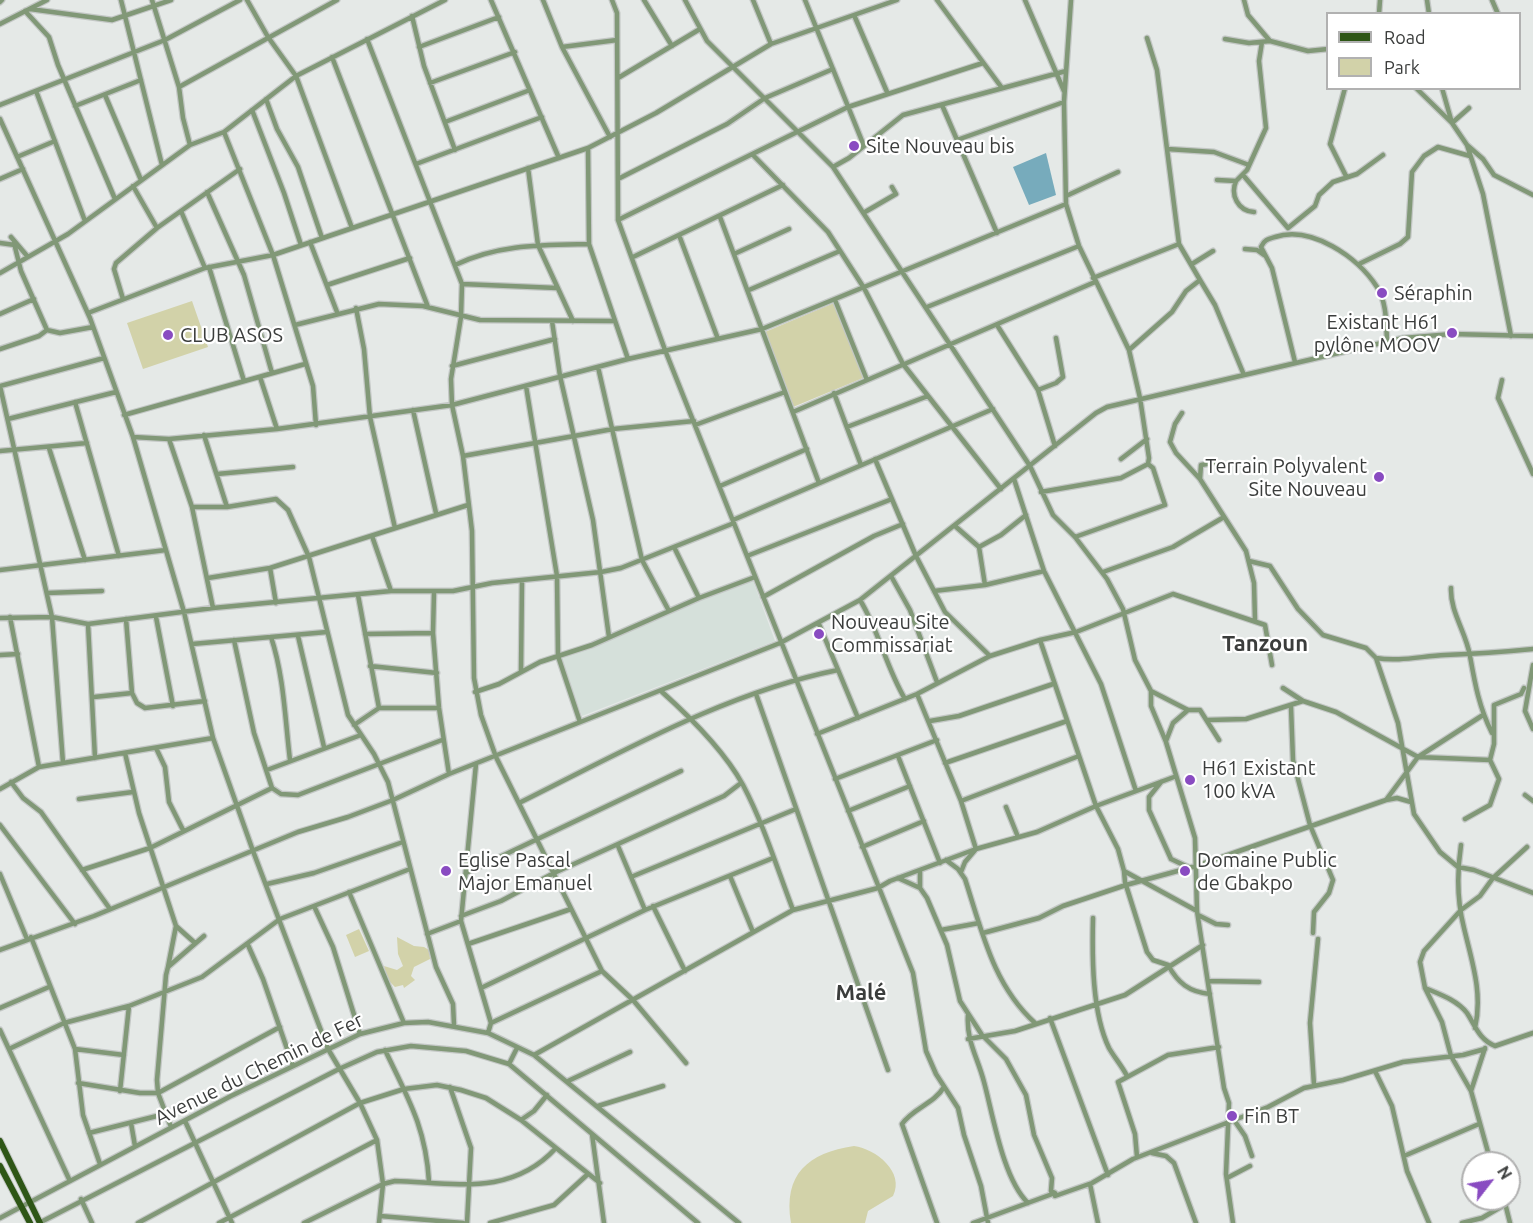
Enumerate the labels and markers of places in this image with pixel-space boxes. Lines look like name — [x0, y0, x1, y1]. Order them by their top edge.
place label: Site Nouveau bis — [866, 134, 1014, 158]
marker: Site Nouveau bis — [847, 139, 861, 153]
place label: Séraphin — [1394, 281, 1473, 305]
marker: Séraphin — [1375, 286, 1389, 300]
place label: Existant H61 pylône MOOV — [1314, 310, 1440, 357]
place label: CLUB ASOS — [180, 323, 283, 347]
marker: Existant H61 pylône MOOV — [1445, 326, 1459, 340]
marker: CLUB ASOS — [161, 328, 175, 342]
place label: Terrain Polyvalent Site Nouveau — [1205, 454, 1367, 501]
marker: Terrain Polyvalent Site Nouveau — [1372, 470, 1386, 484]
place label: Nouveau Site Commissariat — [831, 610, 953, 657]
marker: Nouveau Site Commissariat — [812, 627, 826, 641]
place label: H61 Existant 100 kVA — [1202, 756, 1316, 803]
marker: H61 Existant 100 kVA — [1183, 773, 1197, 787]
place label: Eglise Pascal Major Emanuel — [458, 848, 592, 895]
place label: Domaine Public de Gbakpo — [1197, 848, 1337, 895]
marker: Eglise Pascal Major Emanuel — [439, 864, 453, 878]
marker: Domaine Public de Gbakpo — [1178, 864, 1192, 878]
place label: Fin BT — [1244, 1104, 1299, 1128]
marker: Fin BT — [1225, 1109, 1239, 1123]

